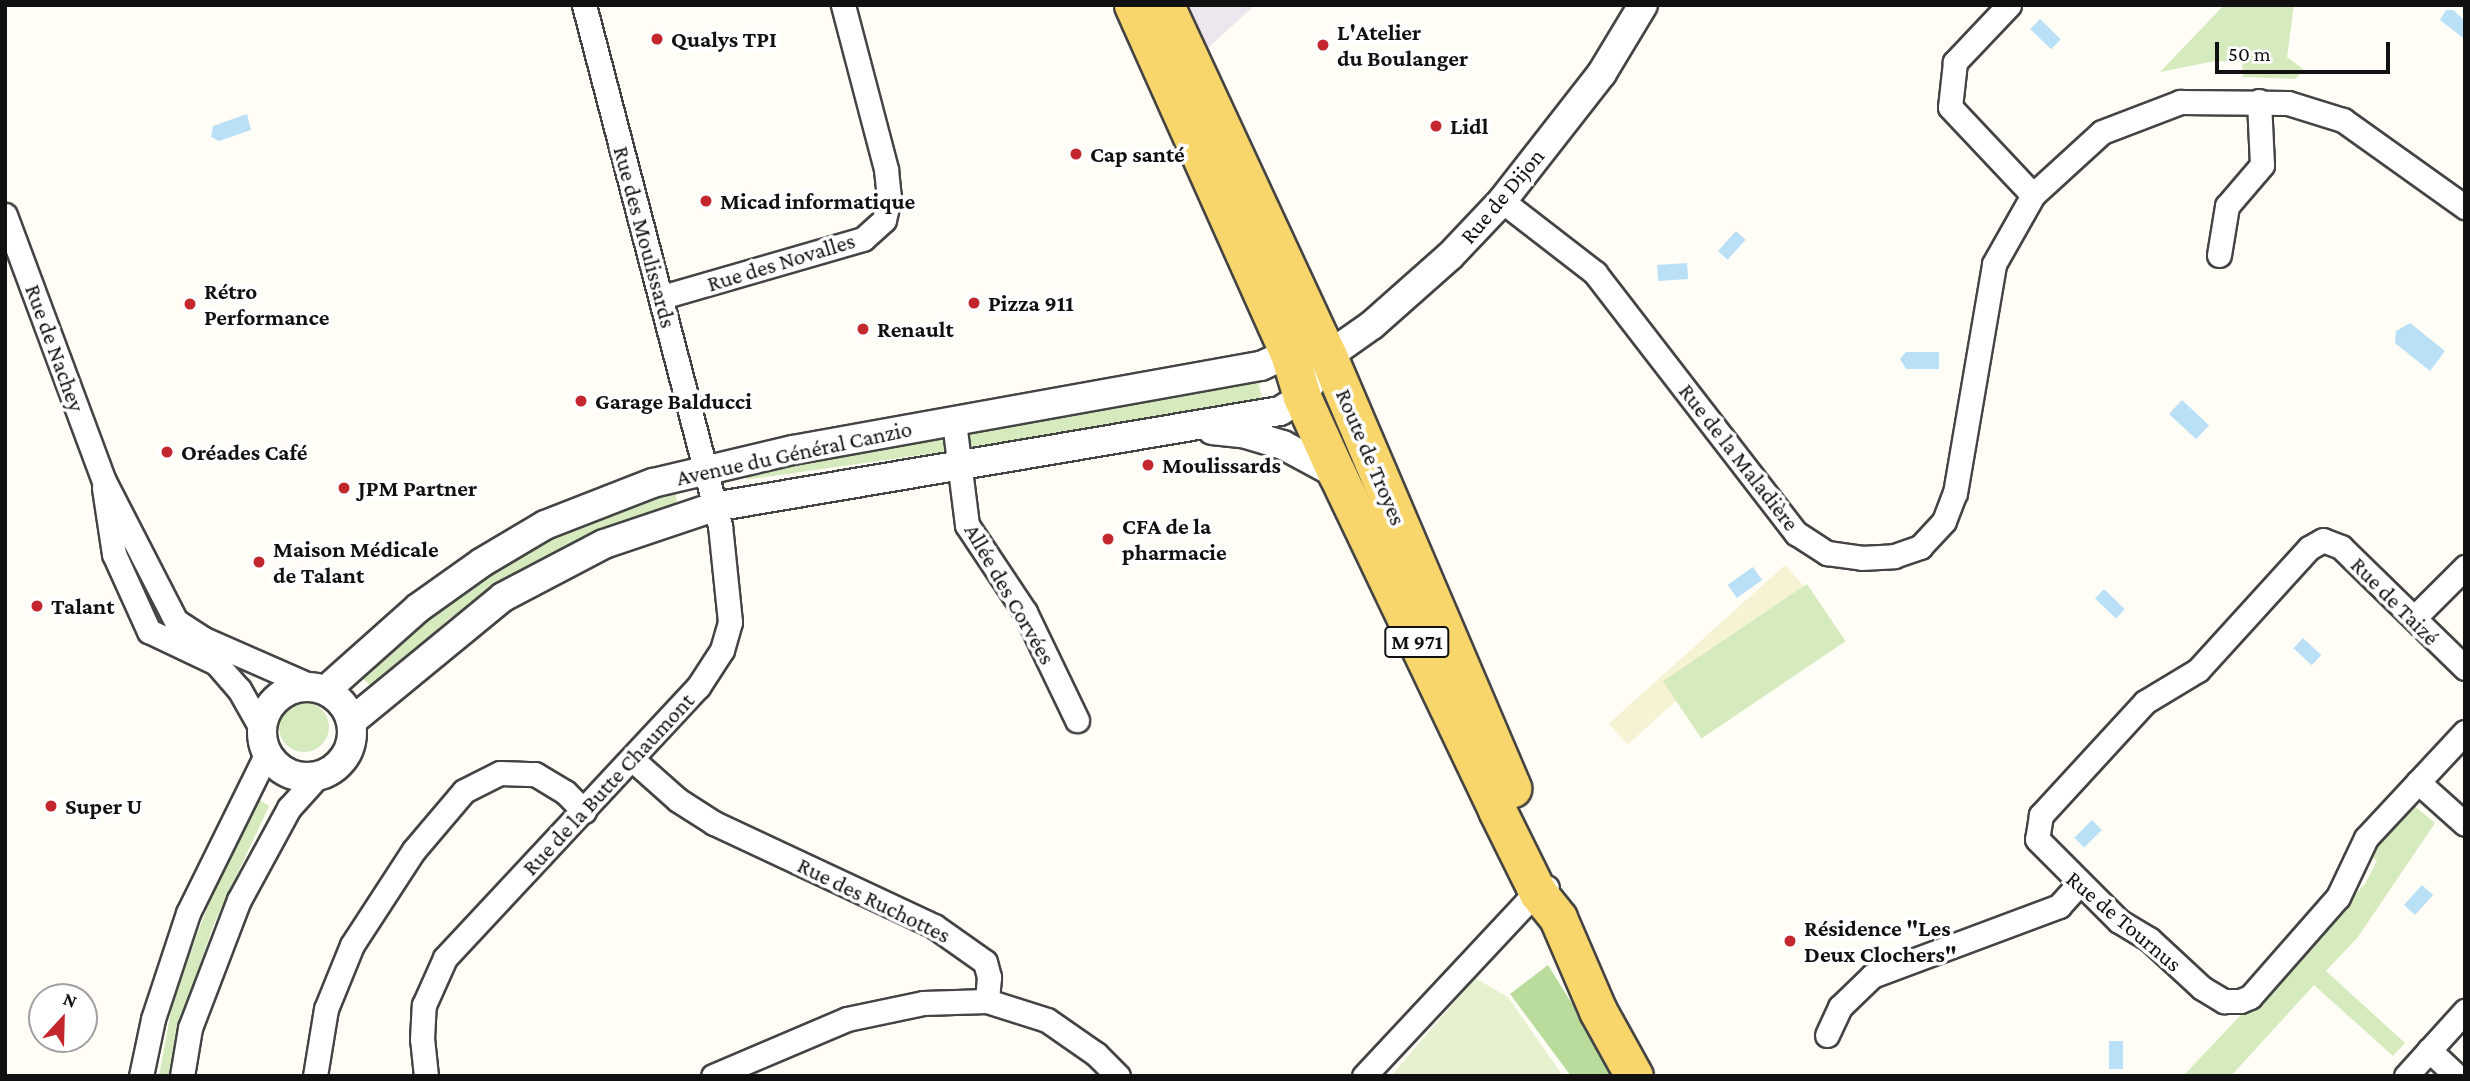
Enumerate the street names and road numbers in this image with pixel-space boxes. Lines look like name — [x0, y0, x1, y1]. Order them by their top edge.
street label: Rue des Moulissards — [607, 143, 683, 331]
street label: Rue de Dijon — [1454, 143, 1550, 249]
street label: Rue des Novalles — [704, 226, 858, 298]
street label: Rue de Nachey — [19, 280, 91, 416]
street label: Rue de la Maladière — [1673, 378, 1805, 536]
street label: Route de Troyes — [1330, 385, 1412, 529]
street label: Avenue du Général Canzio — [674, 415, 914, 491]
street label: Allée des Corvées — [959, 519, 1061, 669]
street label: Rue de Taizé — [2345, 551, 2445, 651]
road number: M 971 — [1384, 624, 1450, 660]
street label: Rue de la Butte Chaumont — [516, 687, 700, 881]
street label: Rue des Ruchottes — [793, 851, 955, 949]
street label: Rue de Tournus — [2061, 865, 2187, 977]

